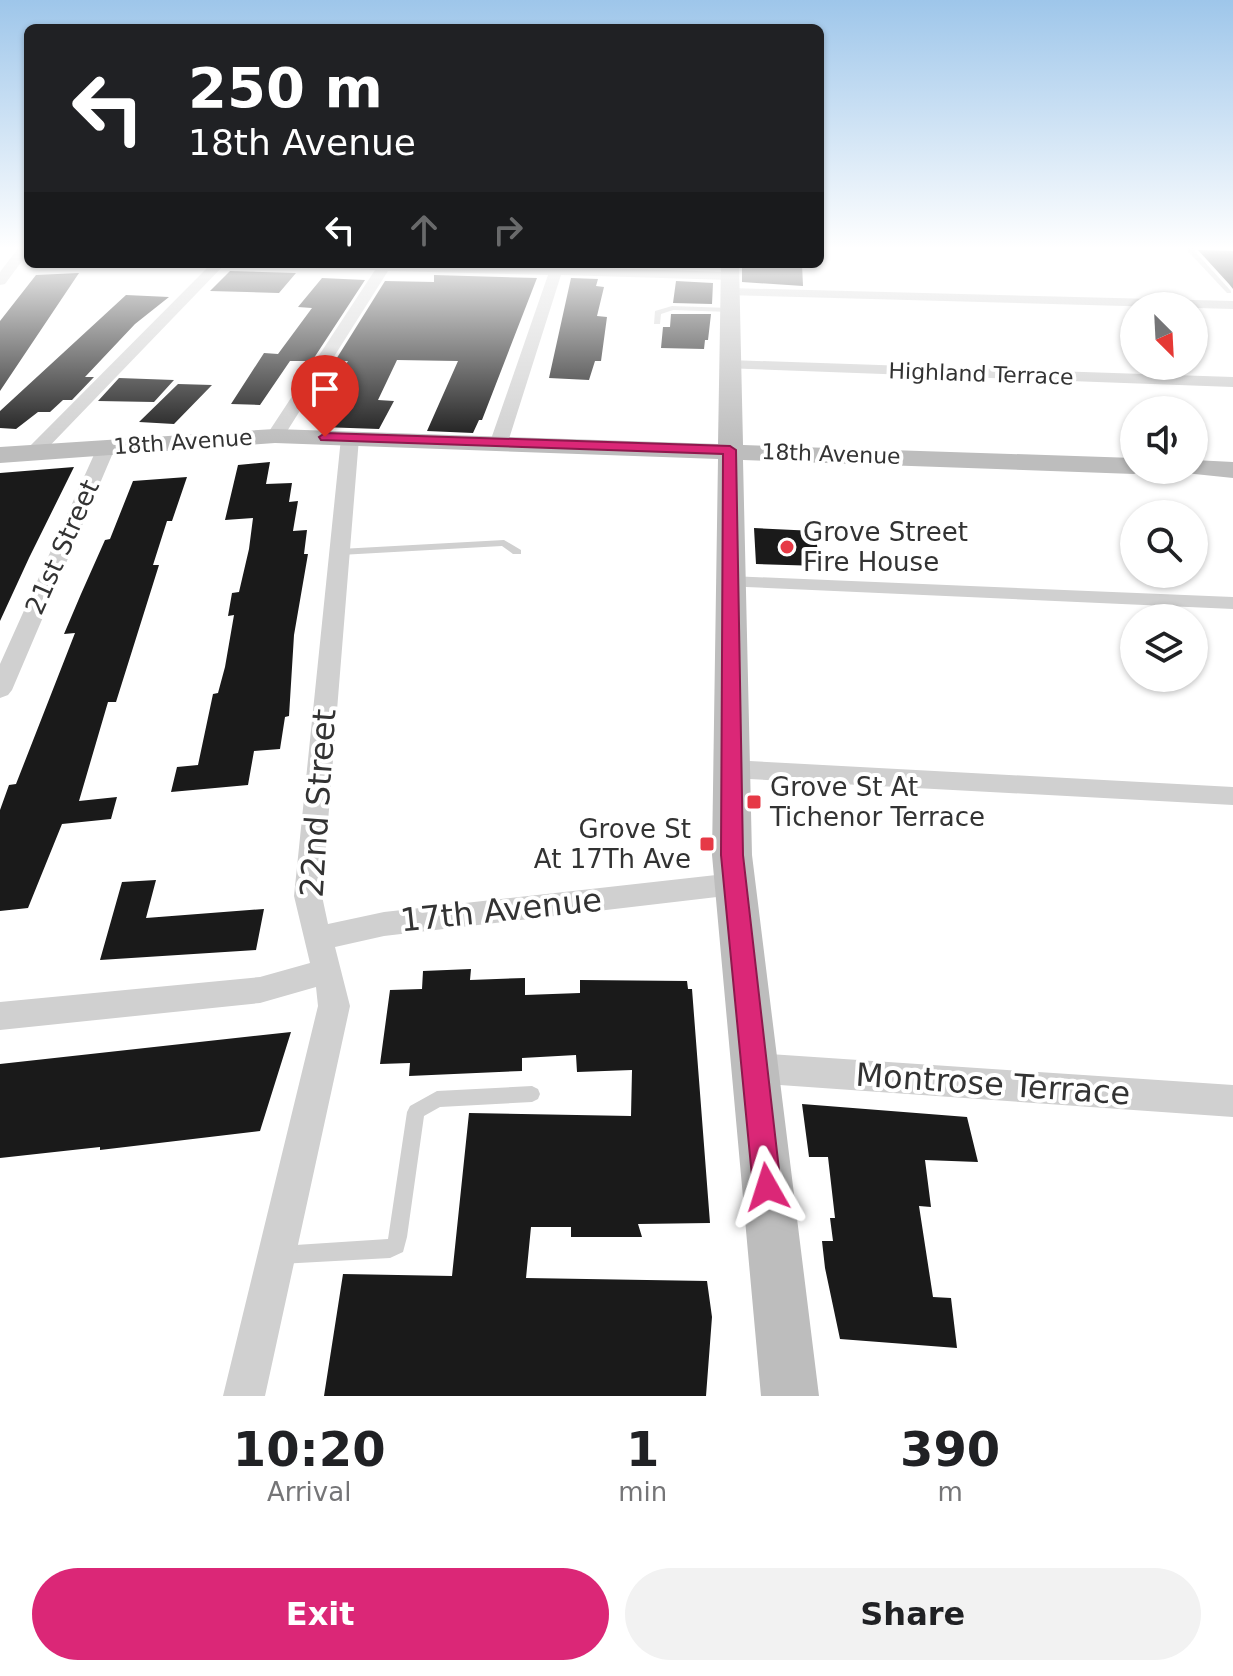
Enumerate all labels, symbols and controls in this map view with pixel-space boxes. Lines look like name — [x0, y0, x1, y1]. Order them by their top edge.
text: 250 m — [188, 55, 383, 120]
icon: left — [56, 56, 160, 160]
text: 18th Avenue — [188, 122, 416, 163]
icon: left — [318, 208, 362, 252]
icon: ahead — [402, 208, 446, 252]
icon: right — [486, 208, 530, 252]
north arrow — [1120, 292, 1208, 380]
map controls — [1120, 292, 1208, 692]
pin — [291, 355, 359, 437]
street label: Highland Terrace — [888, 358, 1074, 390]
icon: arrive — [303, 367, 347, 411]
button: sound — [1120, 396, 1208, 484]
street label: 18th Avenue — [113, 425, 253, 459]
street label: 18th Avenue — [761, 439, 901, 469]
street label: 21st Street — [19, 475, 105, 619]
button: search — [1120, 500, 1208, 588]
place label: Grove Street Fire House — [803, 517, 968, 577]
marker: Grove Street Fire House — [778, 538, 796, 556]
button: layers — [1120, 604, 1208, 692]
street label: 22nd Street — [292, 708, 344, 898]
place label: Grove St At Tichenor Terrace — [769, 772, 985, 832]
marker: Grove St At Tichenor Terrace — [745, 793, 763, 811]
place label: Grove St At 17Th Ave — [534, 814, 691, 874]
marker: Grove St At 17Th Ave — [698, 835, 716, 853]
street label: 17th Avenue — [398, 881, 604, 939]
street label: Montrose Terrace — [855, 1055, 1131, 1113]
position arrow — [725, 1145, 809, 1229]
text: 10:20 — [233, 1421, 386, 1477]
text: 1 — [626, 1421, 659, 1477]
text: 390 — [900, 1421, 1000, 1477]
text: Arrival — [267, 1477, 351, 1507]
text: min — [618, 1477, 667, 1507]
text: m — [937, 1477, 963, 1507]
button: Exit — [32, 1568, 609, 1660]
button: Share — [625, 1568, 1201, 1660]

